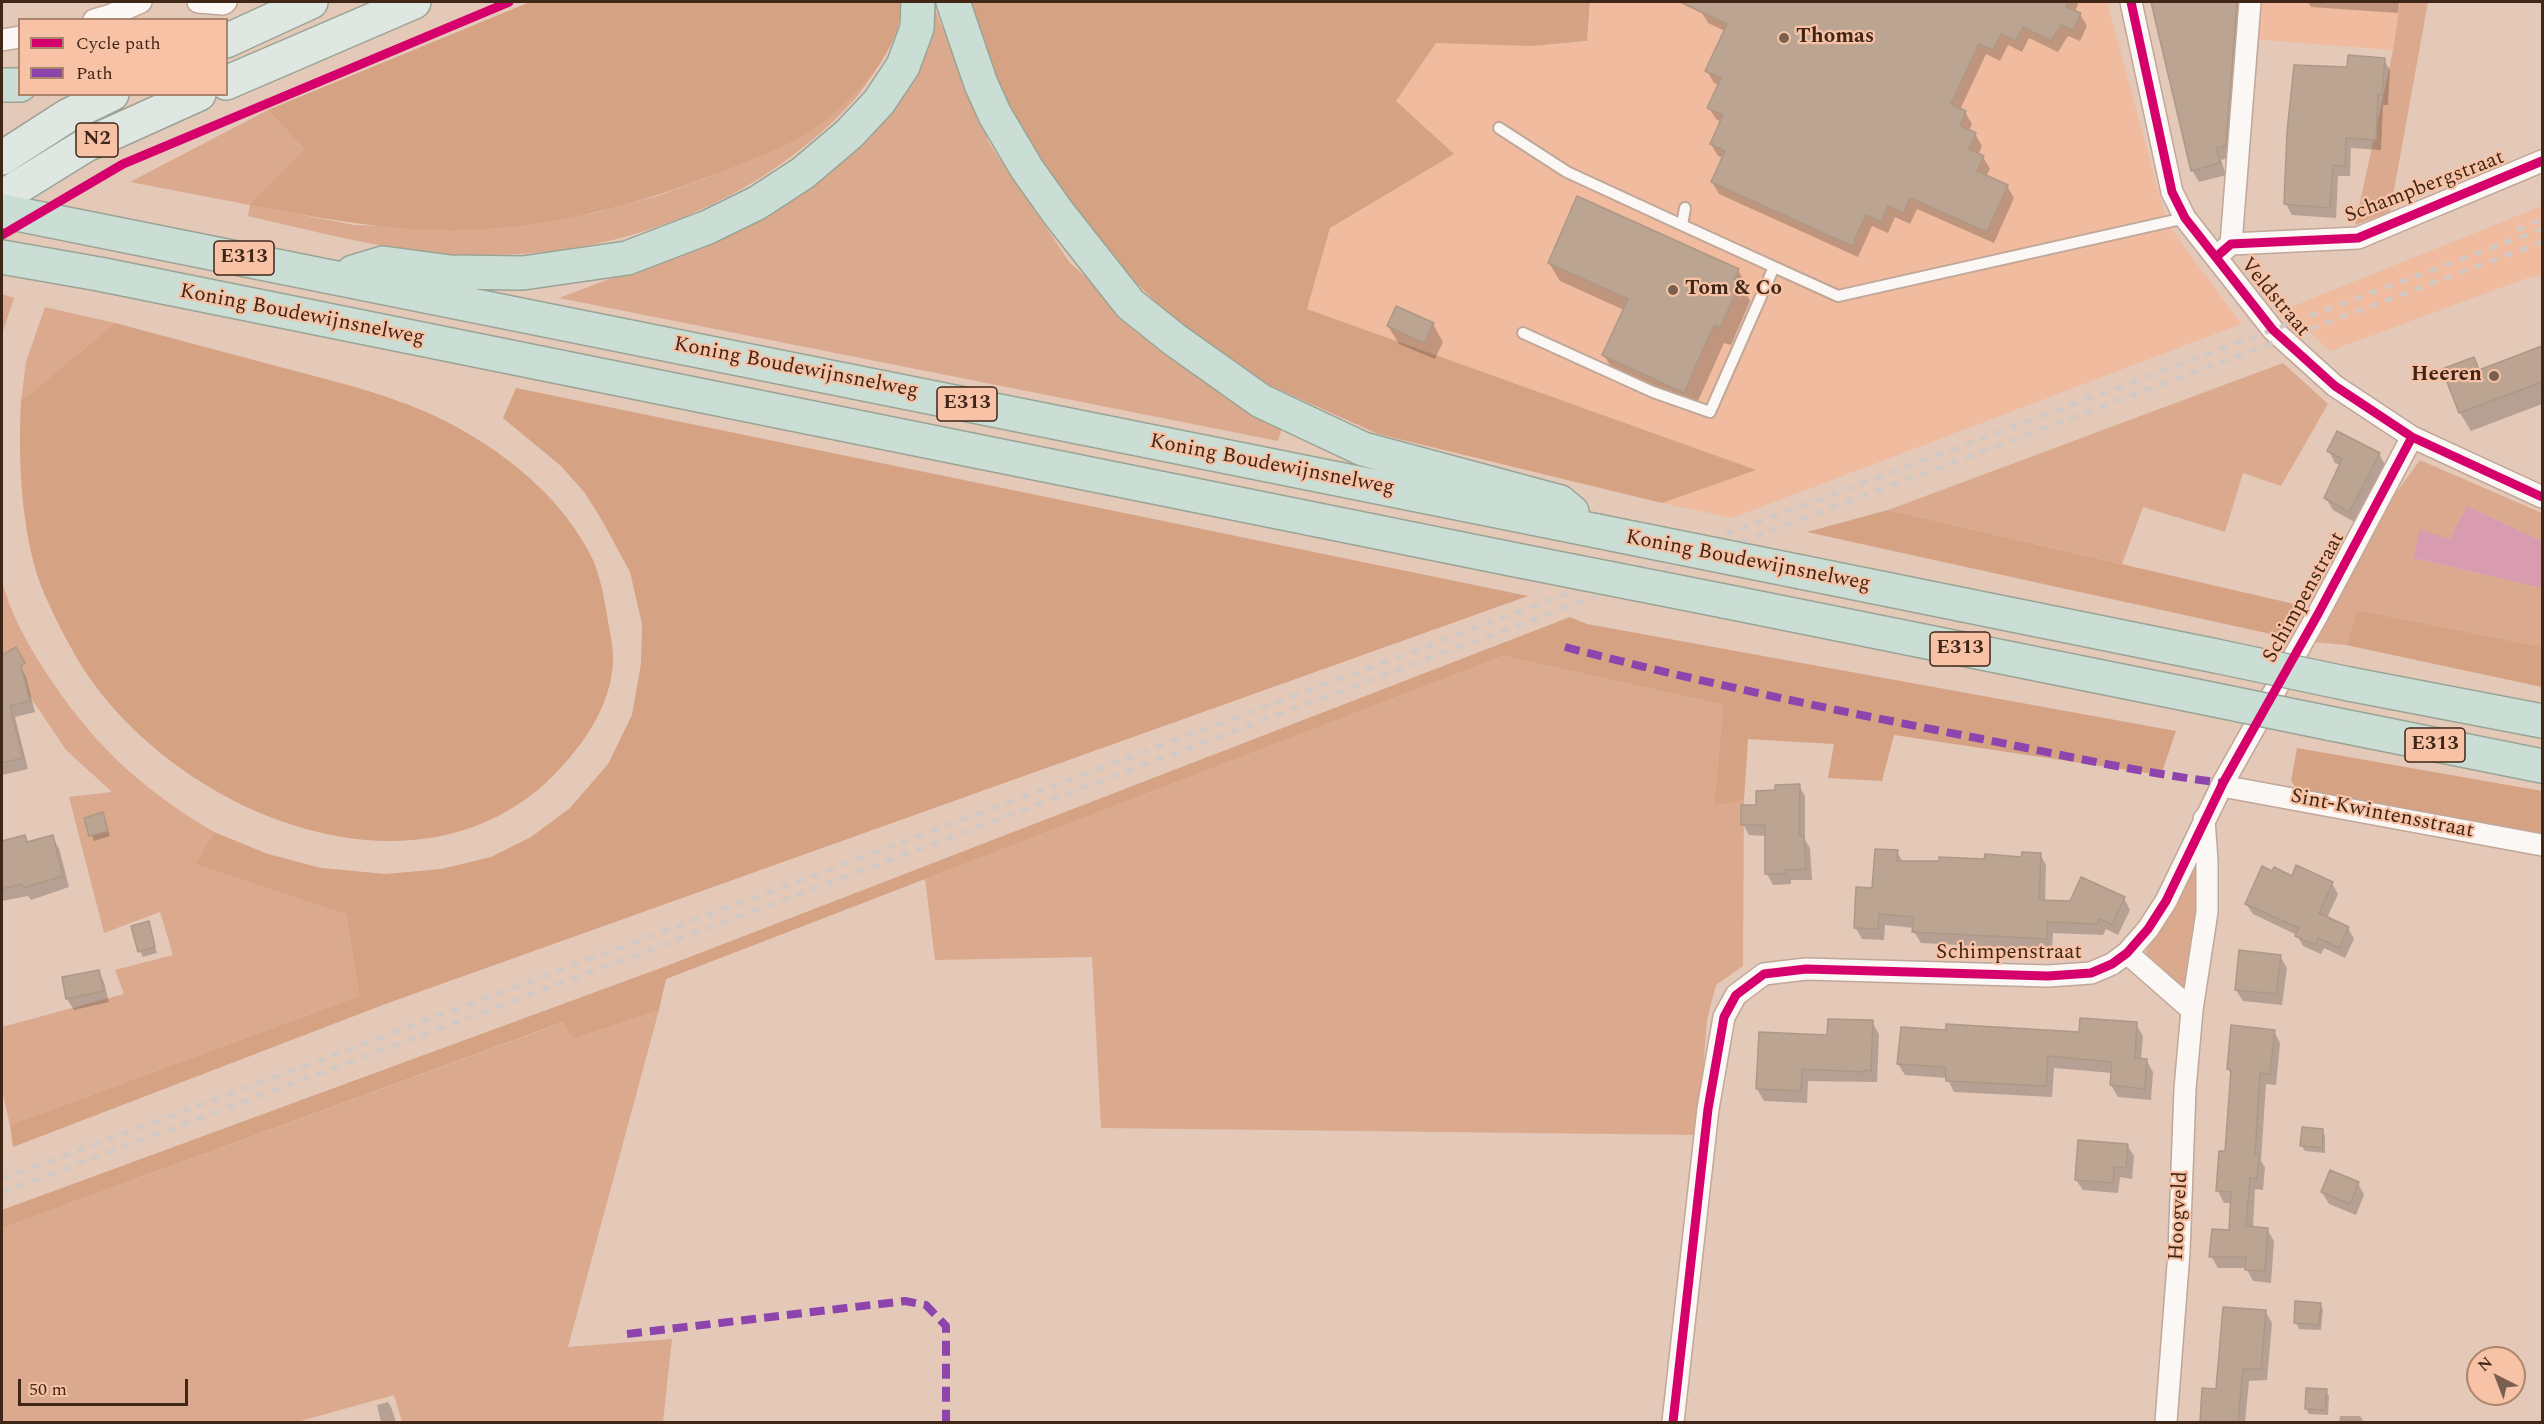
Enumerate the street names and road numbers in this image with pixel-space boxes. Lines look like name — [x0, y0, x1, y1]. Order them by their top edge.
road number: N2 — [76, 123, 118, 157]
street label: Schampbergstraat — [2342, 146, 2508, 230]
road number: E313 — [214, 241, 274, 275]
street label: Veldstraat — [2234, 253, 2314, 343]
street label: Koning Boudewijnsnelweg — [177, 280, 427, 352]
street label: Koning Boudewijnsnelweg — [671, 333, 921, 405]
road number: E313 — [937, 387, 997, 421]
street label: Koning Boudewijnsnelweg — [1147, 430, 1397, 502]
street label: Koning Boudewijnsnelweg — [1623, 526, 1873, 598]
street label: Schimpenstraat — [2259, 528, 2351, 668]
road number: E313 — [1930, 632, 1990, 666]
road number: E313 — [2405, 728, 2465, 762]
street label: Sint-Kwintensstraat — [2288, 785, 2476, 845]
street label: Schimpenstraat — [1936, 941, 2082, 967]
street label: Hoogveld — [2165, 1171, 2195, 1261]

